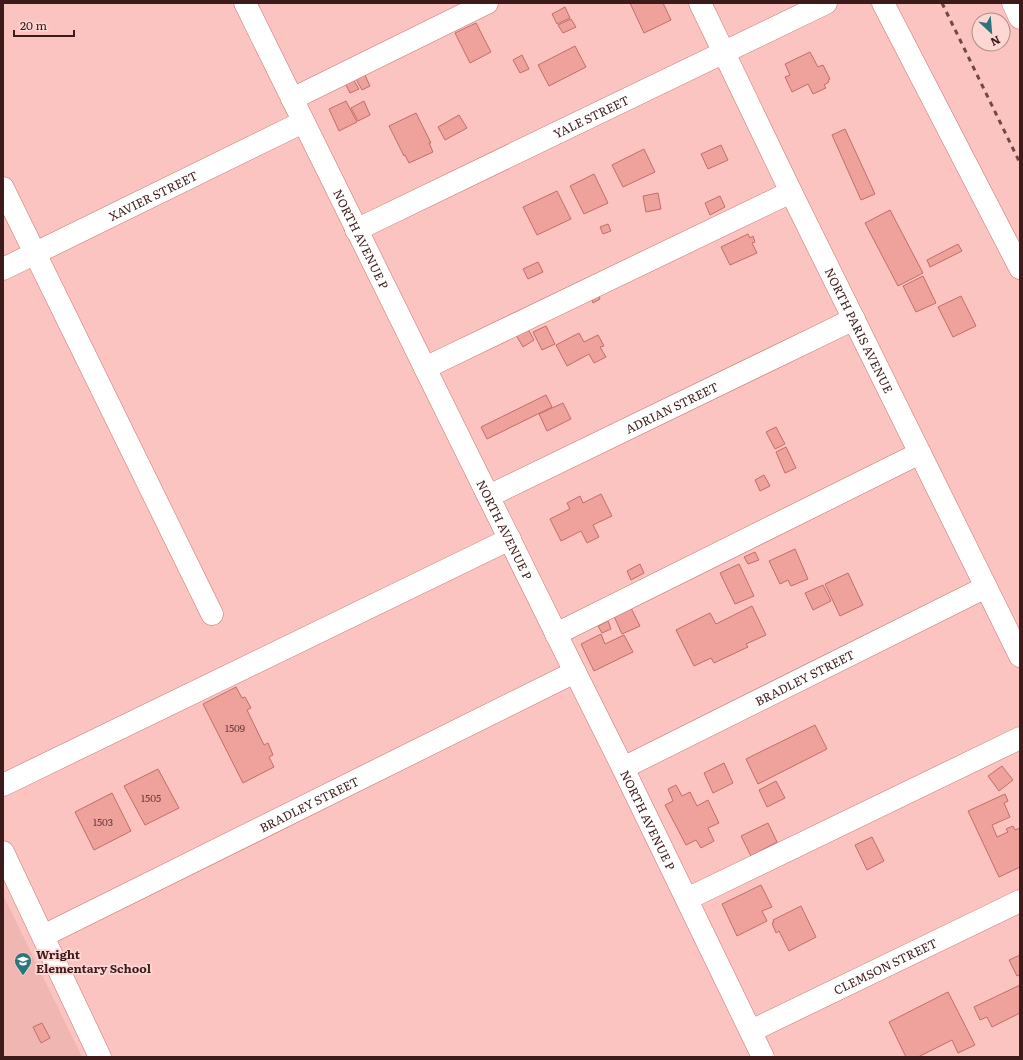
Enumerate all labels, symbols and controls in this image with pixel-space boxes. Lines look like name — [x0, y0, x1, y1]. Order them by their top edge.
scale bar — [14, 12, 74, 38]
north arrow — [971, 12, 1011, 52]
text: 20 m — [20, 16, 47, 34]
text: N — [988, 33, 1003, 51]
street label: YALE STREET — [550, 90, 632, 142]
street label: XAVIER STREET — [106, 166, 201, 225]
street label: NORTH AVENUE P — [329, 186, 394, 292]
street label: NORTH PARIS AVENUE — [821, 264, 898, 397]
street label: ADRIAN STREET — [622, 377, 721, 438]
street label: NORTH AVENUE P — [472, 476, 537, 582]
street label: BRADLEY STREET — [752, 645, 858, 710]
house number: 1509 — [225, 720, 245, 735]
street label: NORTH AVENUE P — [616, 767, 680, 873]
street label: BRADLEY STREET — [256, 772, 362, 836]
house number: 1505 — [141, 790, 161, 805]
house number: 1503 — [93, 814, 113, 829]
street label: CLEMSON STREET — [830, 933, 940, 999]
place label: Wright Elementary School — [36, 945, 152, 977]
school or university icon: Wright Elementary School — [13, 951, 33, 976]

